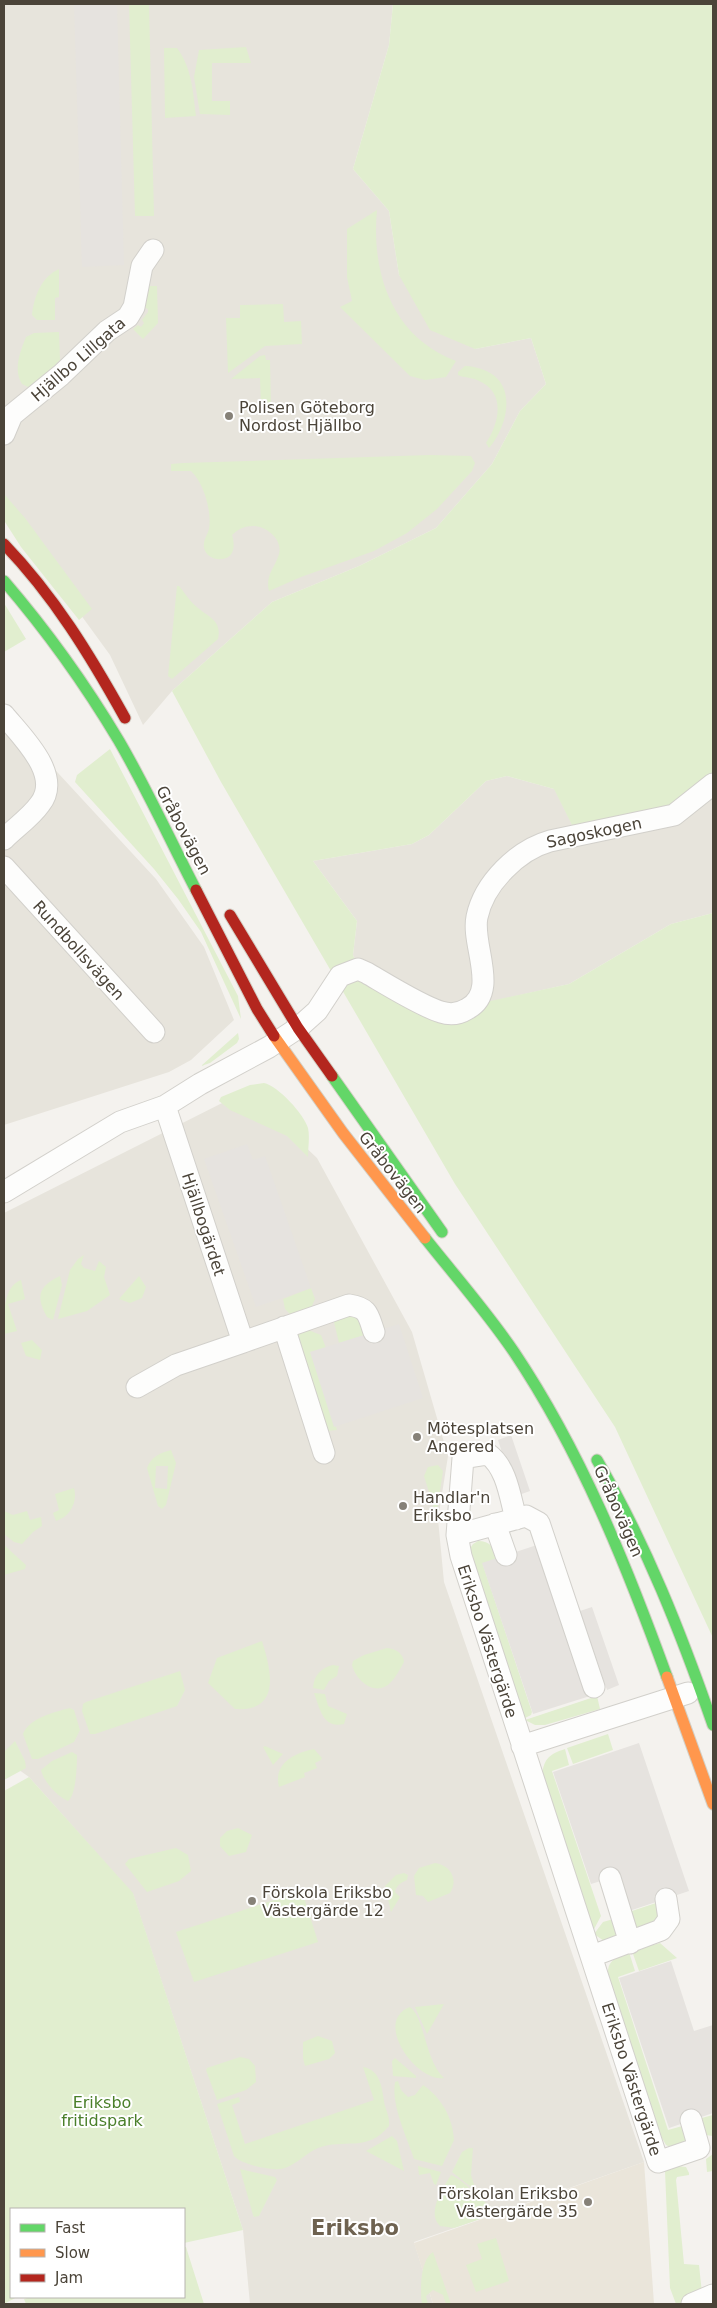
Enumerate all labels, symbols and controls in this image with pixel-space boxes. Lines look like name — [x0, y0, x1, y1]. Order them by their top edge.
street label: Hjällbo Lillgata — [27, 313, 129, 405]
place label: Polisen Göteborg Nordost Hjällbo — [239, 398, 375, 435]
marker: Polisen Göteborg Nordost Hjällbo — [223, 410, 235, 422]
street label: Gråbovägen — [152, 782, 215, 878]
street label: Sagoskogen — [545, 813, 643, 852]
street label: Rundbollsvägen — [29, 897, 128, 1004]
street label: Gråbovägen — [355, 1128, 430, 1217]
street label: Hjällbogärdet — [178, 1170, 229, 1278]
place label: Mötesplatsen Angered — [427, 1419, 534, 1456]
marker: Mötesplatsen Angered — [411, 1431, 423, 1443]
street label: Gråbovägen — [590, 1463, 647, 1560]
place label: Handlar'n Eriksbo — [413, 1488, 491, 1525]
marker: Handlar'n Eriksbo — [397, 1500, 409, 1512]
street label: Eriksbo Västergärde — [454, 1562, 521, 1720]
place label: Förskola Eriksbo Västergärde 12 — [262, 1883, 392, 1920]
marker: Förskola Eriksbo Västergärde 12 — [246, 1895, 258, 1907]
street label: Eriksbo Västergärde — [598, 2000, 665, 2158]
park label: Eriksbo fritidspark — [61, 2093, 144, 2130]
place label: Förskolan Eriksbo Västergärde 35 — [438, 2184, 578, 2221]
marker: Förskolan Eriksbo Västergärde 35 — [582, 2196, 594, 2208]
legend — [10, 2208, 185, 2298]
district label: Eriksbo — [311, 2216, 399, 2240]
text: Fast — [55, 2219, 85, 2237]
text: Slow — [55, 2244, 90, 2262]
text: Jam — [54, 2269, 83, 2287]

